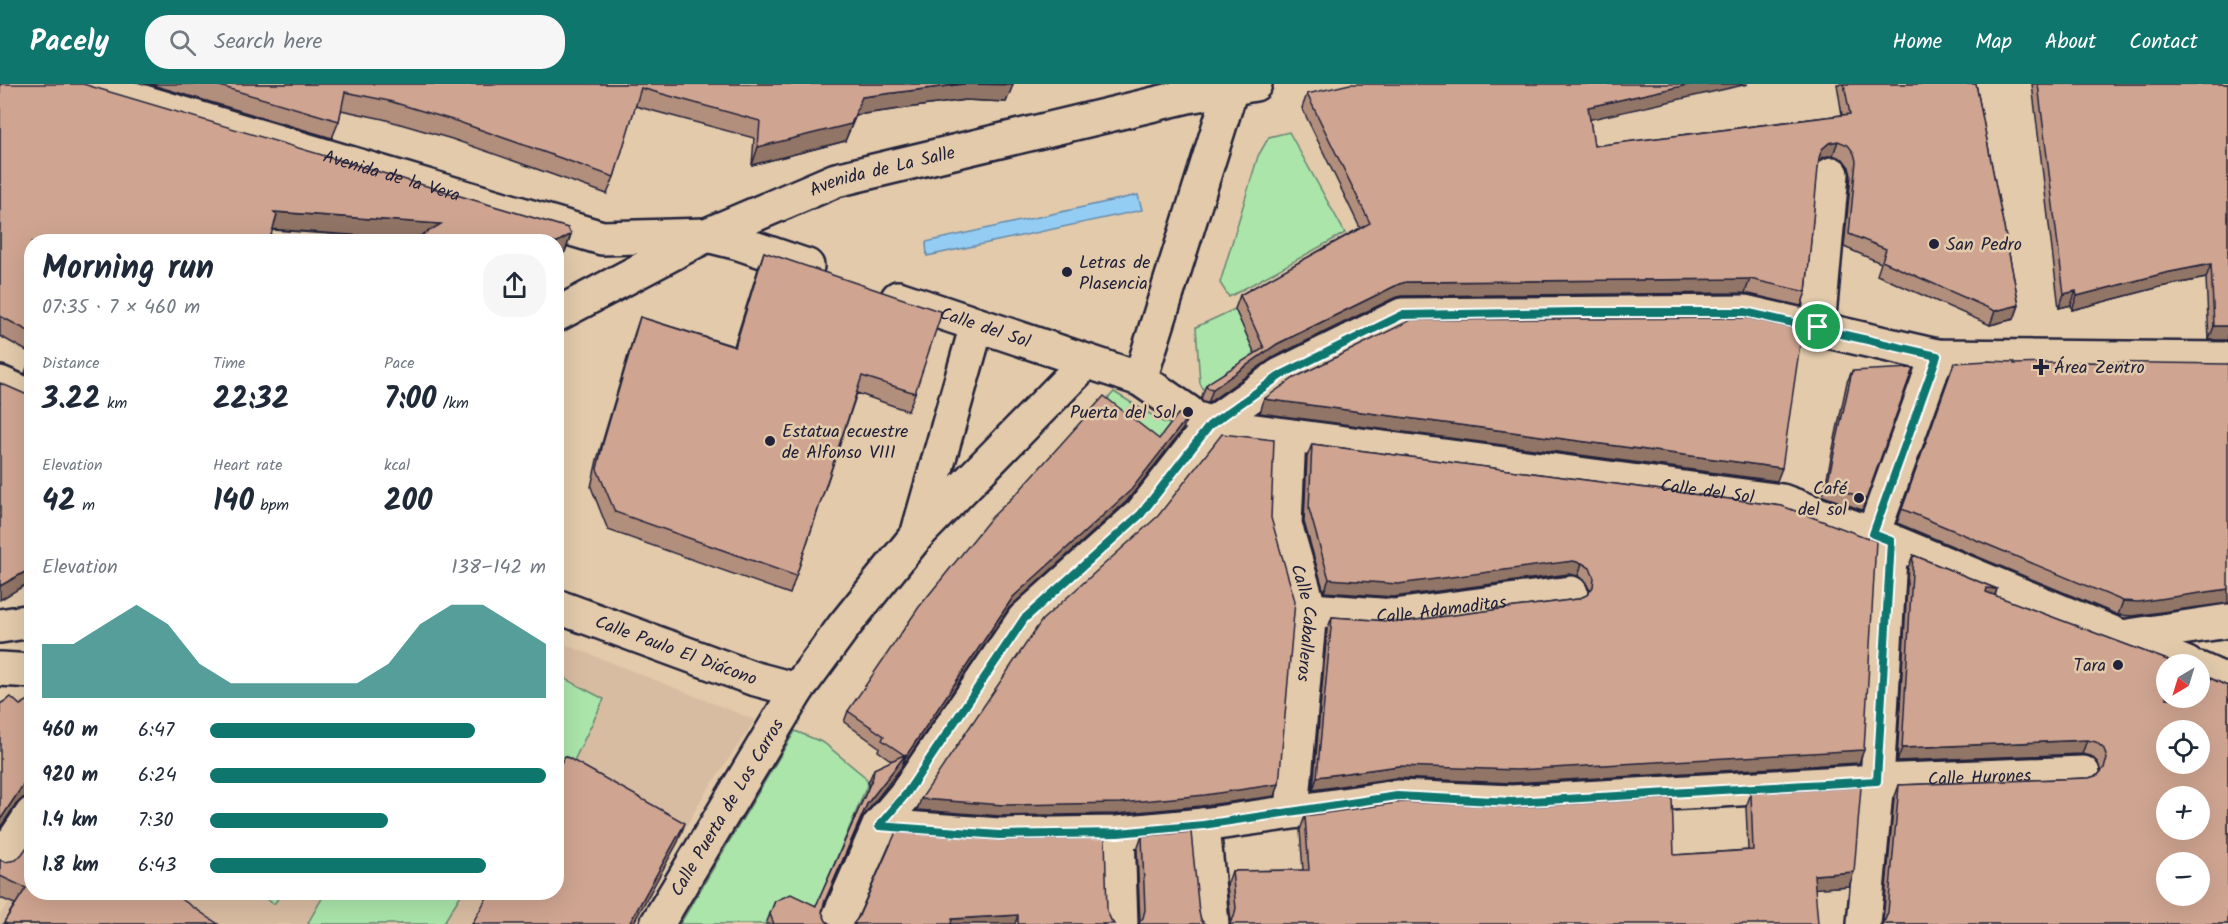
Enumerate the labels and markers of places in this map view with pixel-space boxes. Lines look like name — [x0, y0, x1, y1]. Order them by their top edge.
place label: San Pedro — [1946, 231, 2022, 260]
marker: San Pedro — [1927, 237, 1941, 251]
place label: Letras de Plasencia — [1079, 249, 1150, 299]
marker: Letras de Plasencia — [1060, 265, 1074, 279]
pin — [1792, 301, 1843, 352]
place label: Área Zentro — [2054, 354, 2145, 383]
marker: Área Zentro — [2032, 358, 2050, 376]
place label: Puerta del Sol — [1070, 399, 1177, 428]
marker: Puerta del Sol — [1181, 405, 1195, 419]
place label: Estatua ecuestre de Alfonso VIII — [782, 418, 908, 468]
marker: Estatua ecuestre de Alfonso VIII — [763, 434, 777, 448]
place label: Café del sol — [1798, 475, 1848, 525]
marker: Café del sol — [1852, 491, 1866, 505]
place label: Tara — [2074, 652, 2106, 681]
marker: Tara — [2111, 658, 2125, 672]

